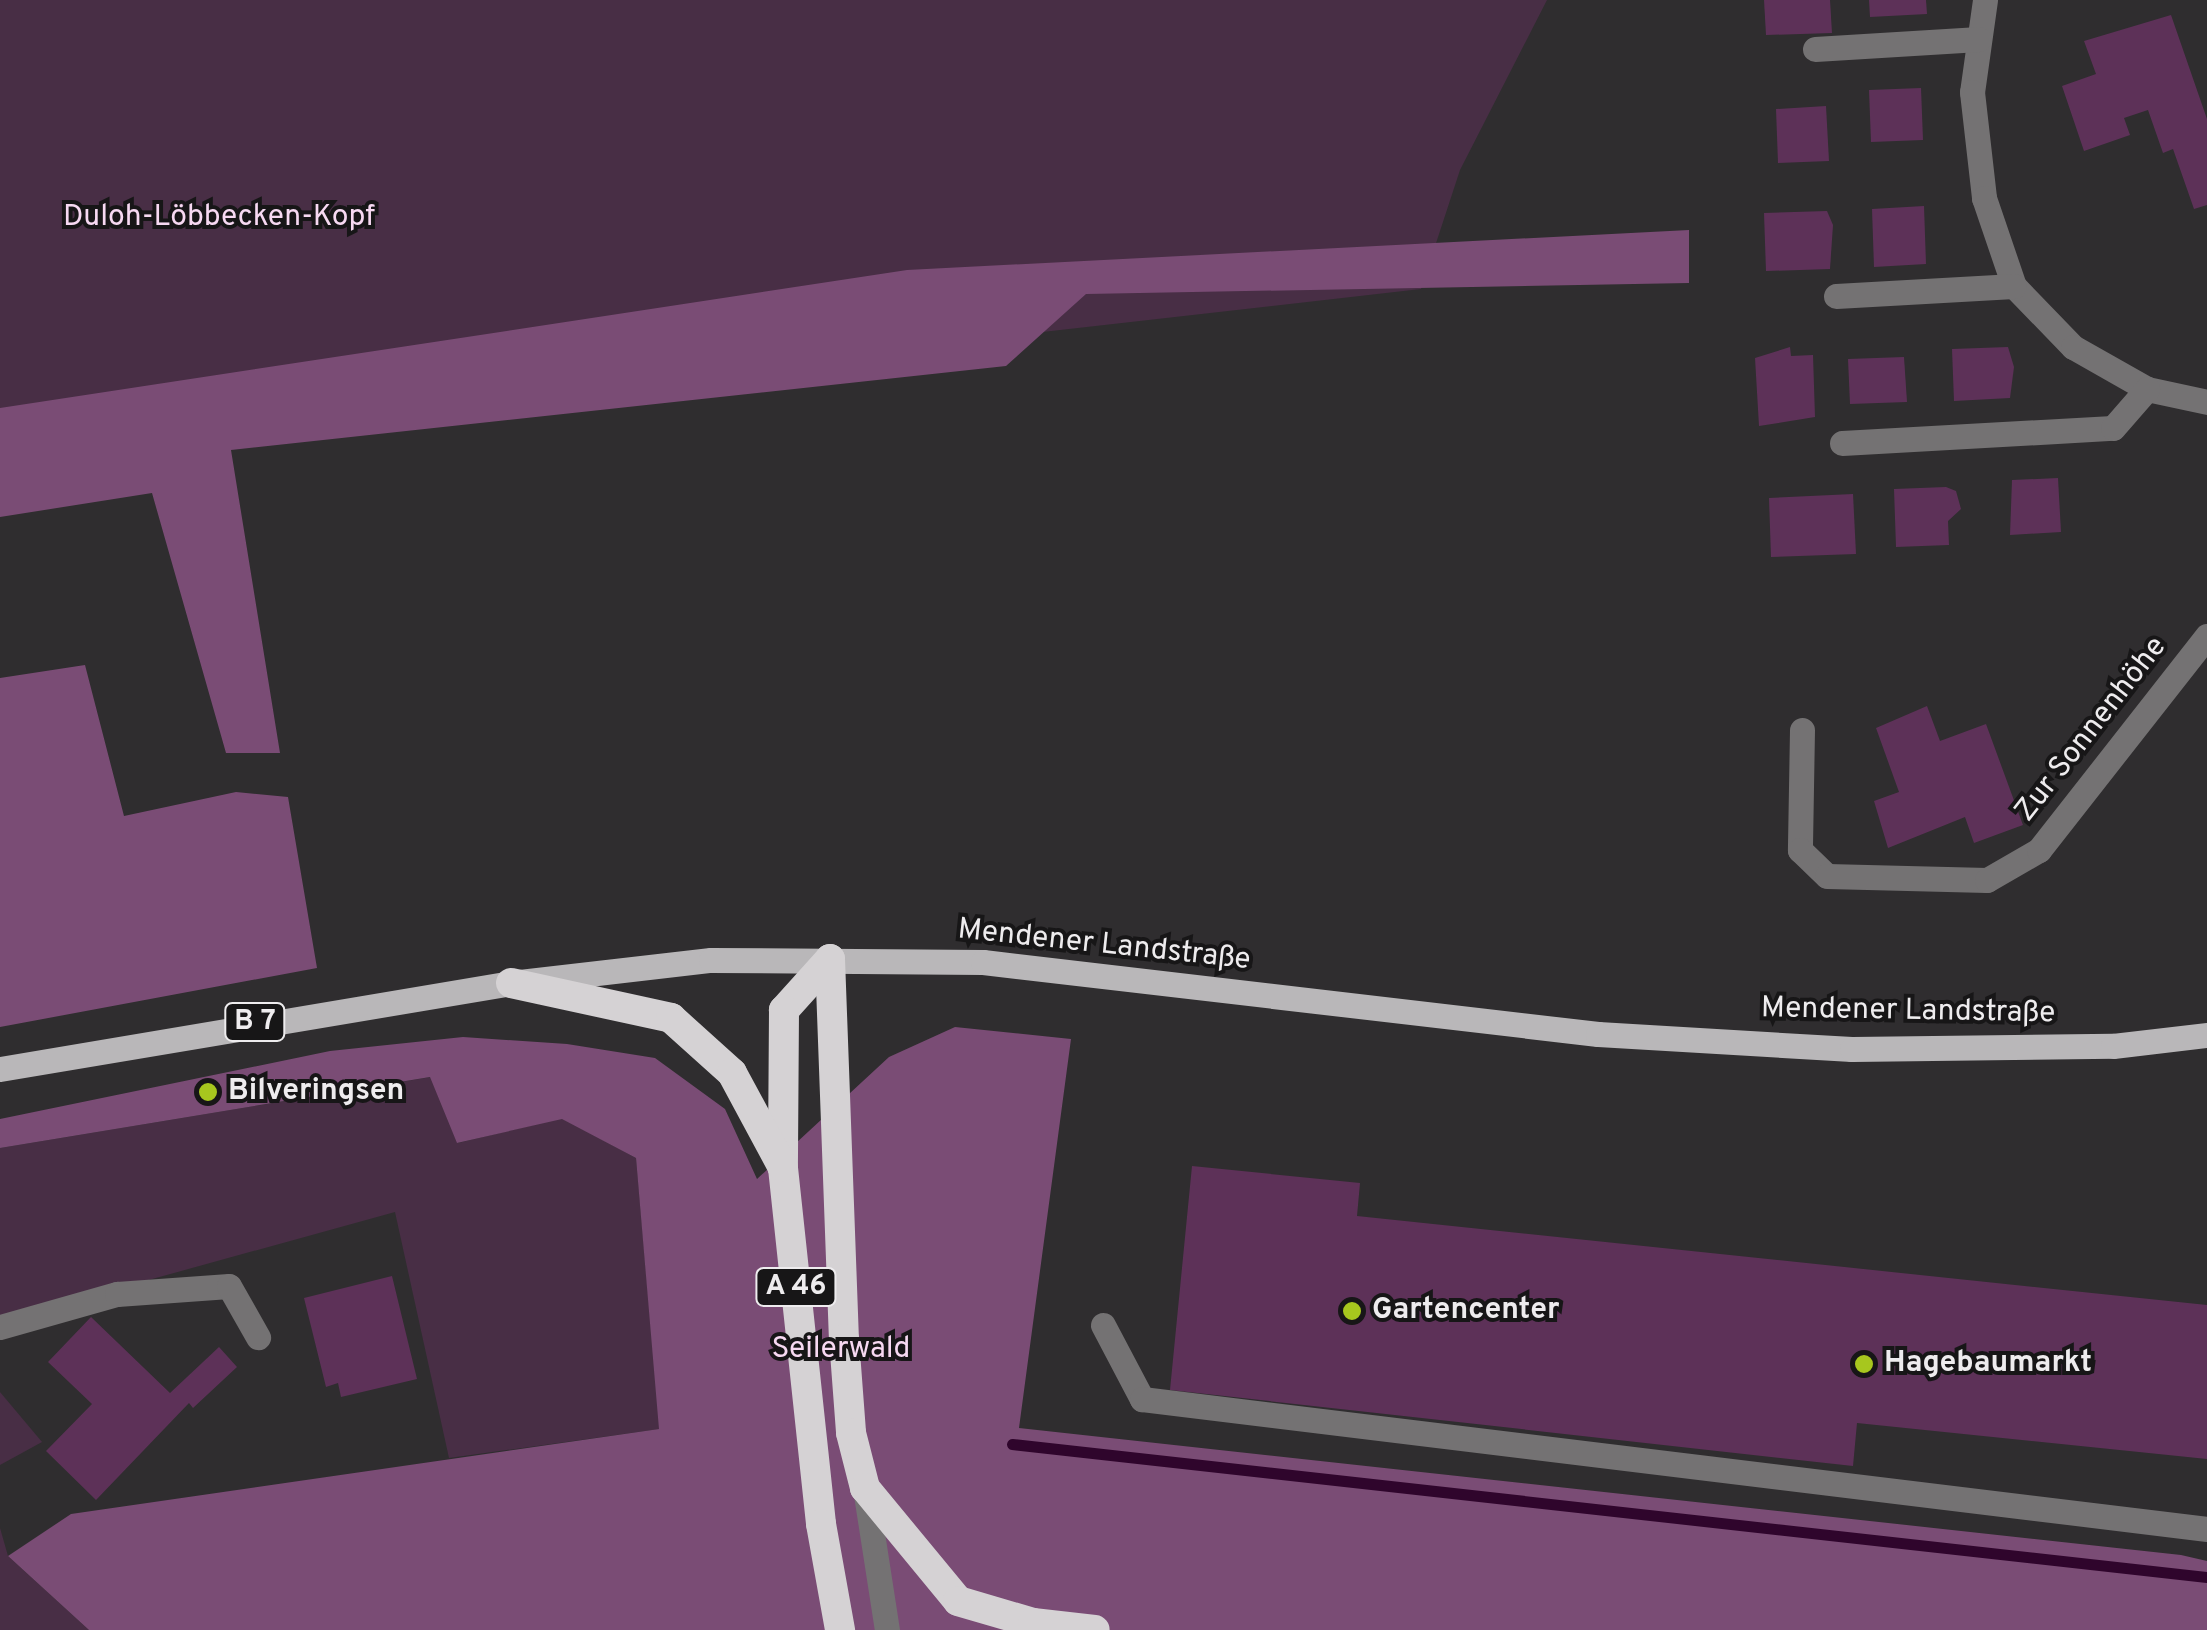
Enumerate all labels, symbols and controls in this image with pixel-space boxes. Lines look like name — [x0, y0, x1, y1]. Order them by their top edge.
park label: Duloh-Löbbecken-Kopf — [63, 200, 375, 236]
street label: Zur Sonnenhöhe — [2009, 630, 2175, 830]
street label: Mendener Landstraße — [956, 913, 1252, 979]
street label: Mendener Landstraße — [1761, 991, 2055, 1033]
road number: B 7 — [222, 999, 288, 1045]
place label: Bilveringsen — [228, 1074, 404, 1110]
marker: Bilveringsen — [197, 1081, 219, 1103]
road number: A 46 — [754, 1264, 838, 1310]
place label: Gartencenter — [1372, 1293, 1560, 1329]
marker: Gartencenter — [1341, 1300, 1363, 1322]
park label: Seilerwald — [772, 1332, 910, 1368]
place label: Hagebaumarkt — [1884, 1346, 2092, 1382]
marker: Hagebaumarkt — [1853, 1353, 1875, 1375]

